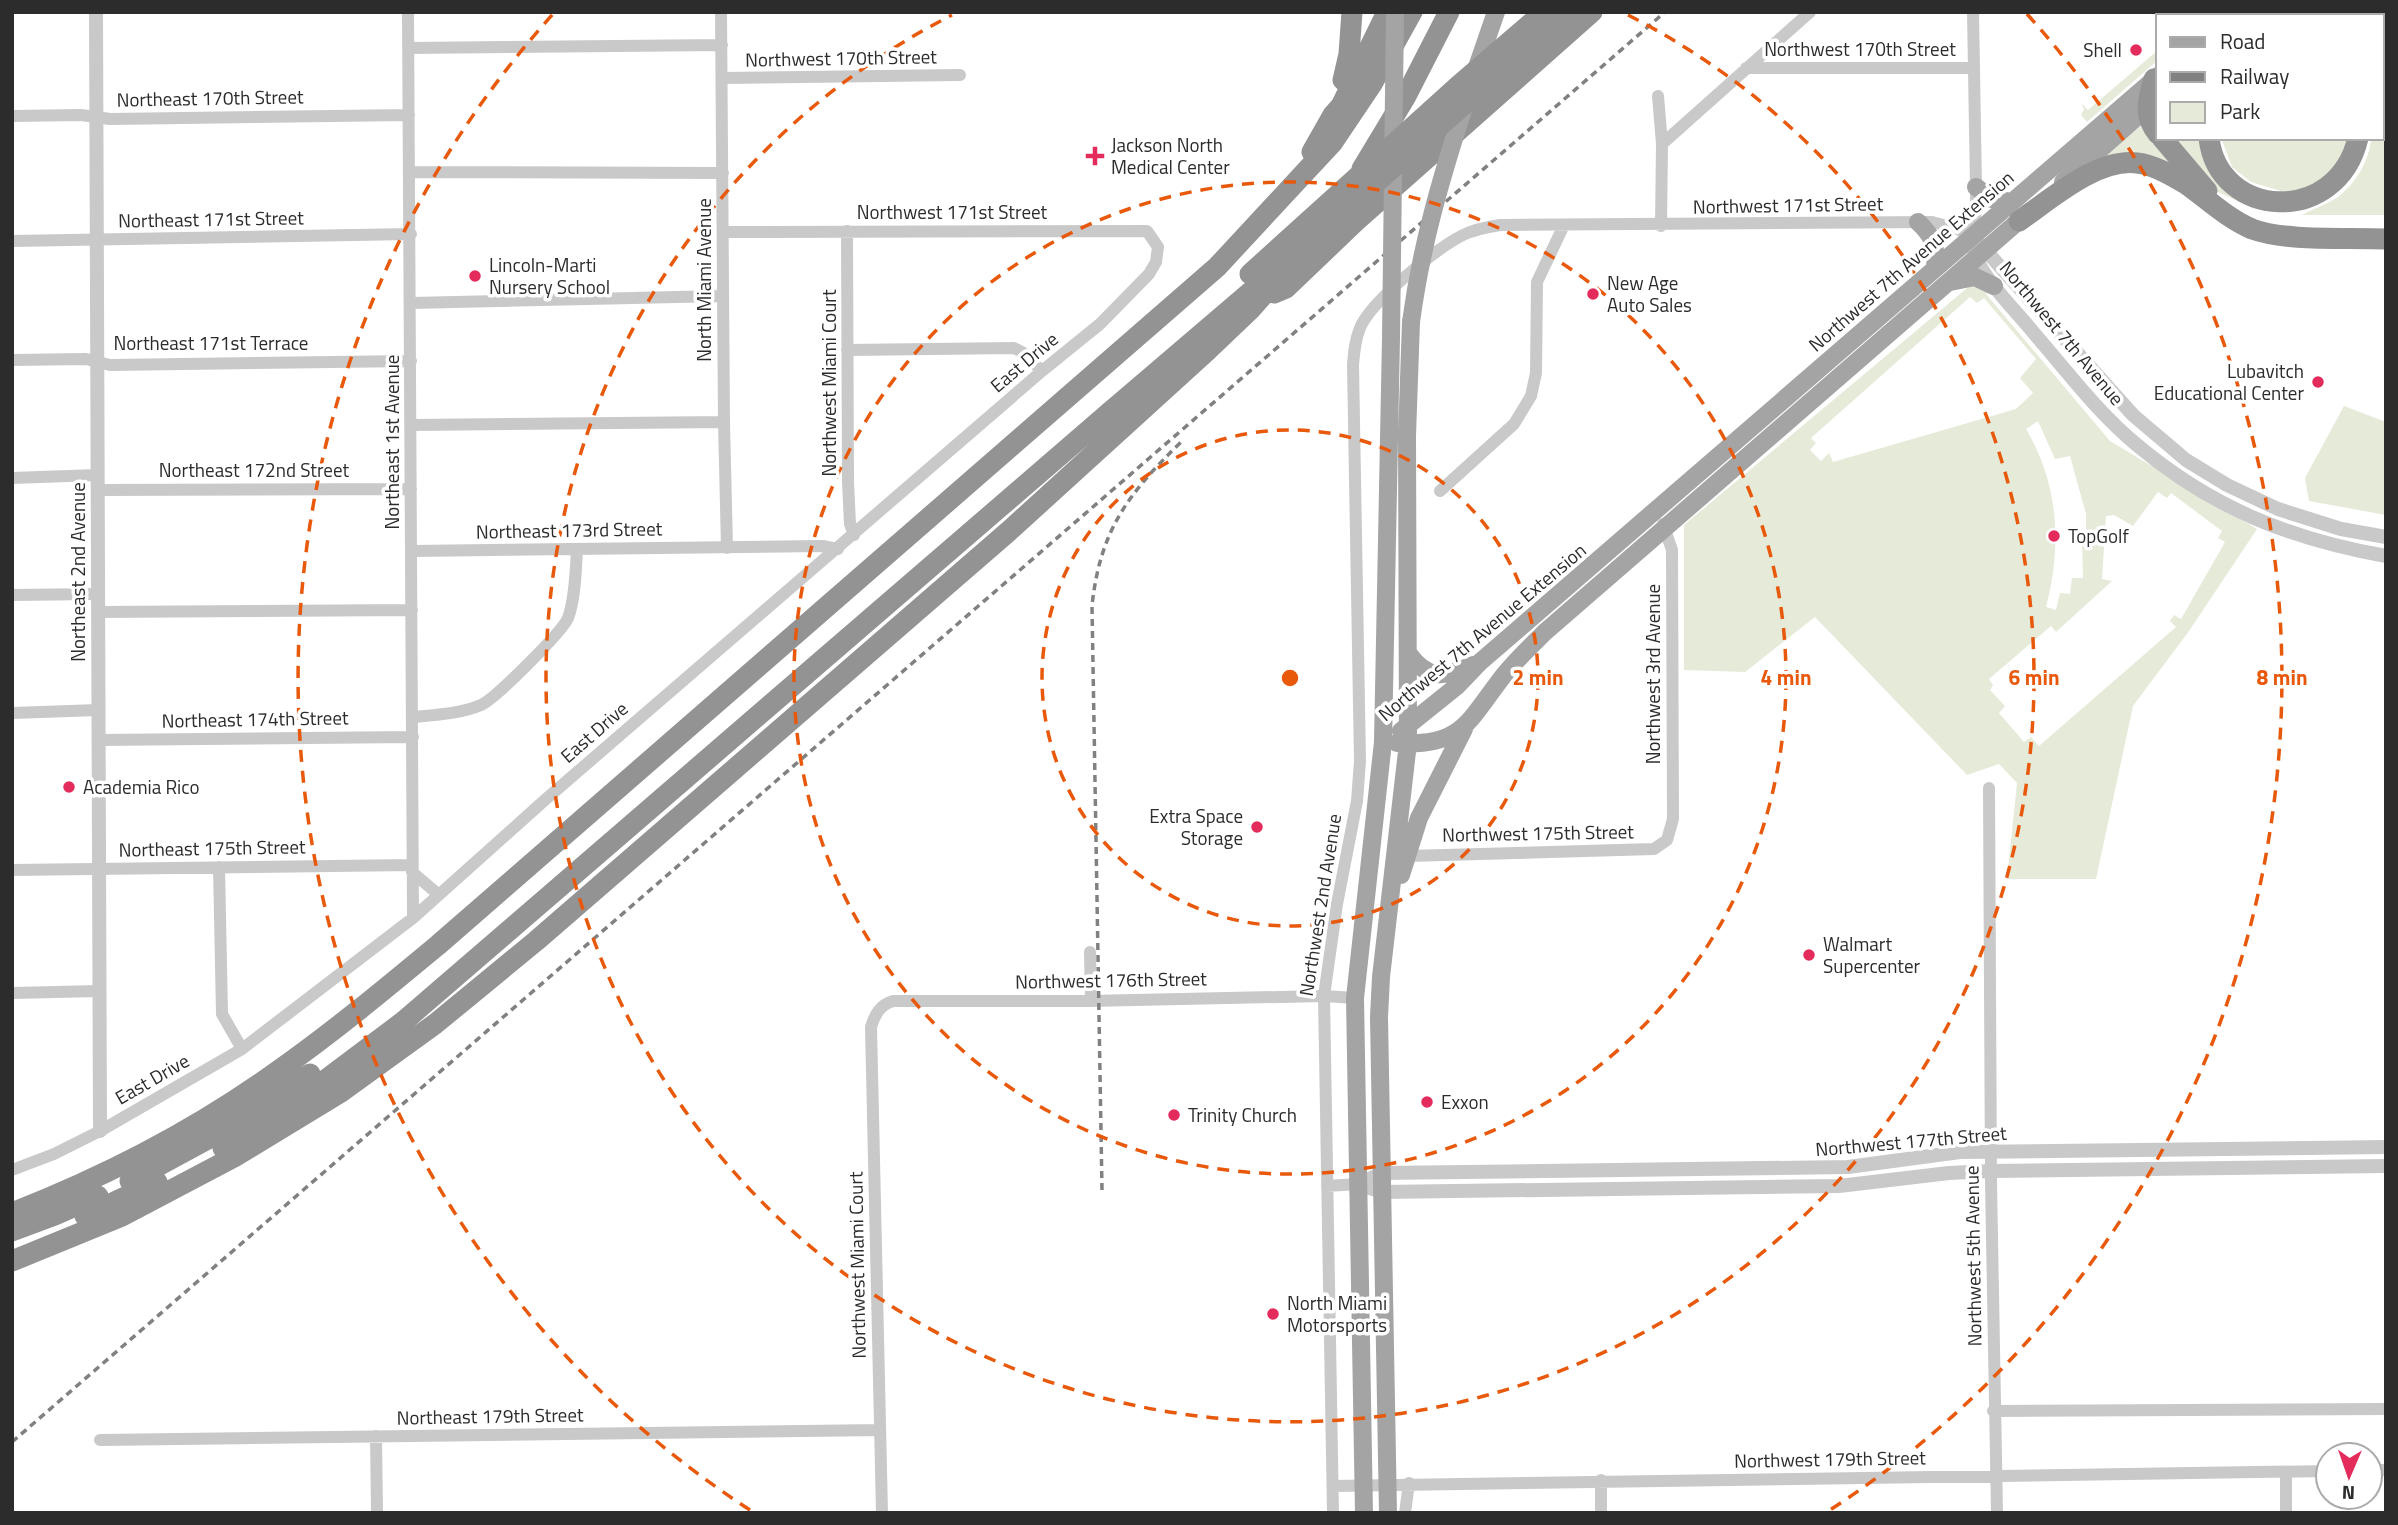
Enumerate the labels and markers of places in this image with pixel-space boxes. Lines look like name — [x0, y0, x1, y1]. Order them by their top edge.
place label: Shell — [2083, 35, 2122, 64]
marker: Shell — [2128, 42, 2144, 58]
place label: Jackson North Medical Center — [1111, 130, 1230, 181]
marker: Jackson North Medical Center — [1085, 146, 1105, 166]
place label: Lincoln-Marti Nursery School — [489, 250, 610, 301]
marker: Lincoln-Marti Nursery School — [467, 268, 483, 284]
place label: New Age Auto Sales — [1607, 268, 1692, 319]
marker: New Age Auto Sales — [1585, 286, 1601, 302]
place label: Lubavitch Educational Center — [2154, 356, 2304, 407]
marker: Lubavitch Educational Center — [2310, 374, 2326, 390]
place label: TopGolf — [2068, 521, 2129, 550]
marker: TopGolf — [2046, 528, 2062, 544]
centre of rings — [1278, 666, 1302, 690]
place label: Academia Rico — [83, 772, 199, 801]
marker: Academia Rico — [61, 779, 77, 795]
place label: Extra Space Storage — [1149, 801, 1243, 852]
marker: Extra Space Storage — [1249, 819, 1265, 835]
place label: Walmart Supercenter — [1823, 929, 1921, 980]
marker: Walmart Supercenter — [1801, 947, 1817, 963]
place label: Exxon — [1441, 1087, 1489, 1116]
marker: Exxon — [1419, 1094, 1435, 1110]
place label: Trinity Church — [1188, 1100, 1297, 1129]
marker: Trinity Church — [1166, 1107, 1182, 1123]
place label: North Miami Motorsports — [1287, 1288, 1387, 1339]
marker: North Miami Motorsports — [1265, 1306, 1281, 1322]

